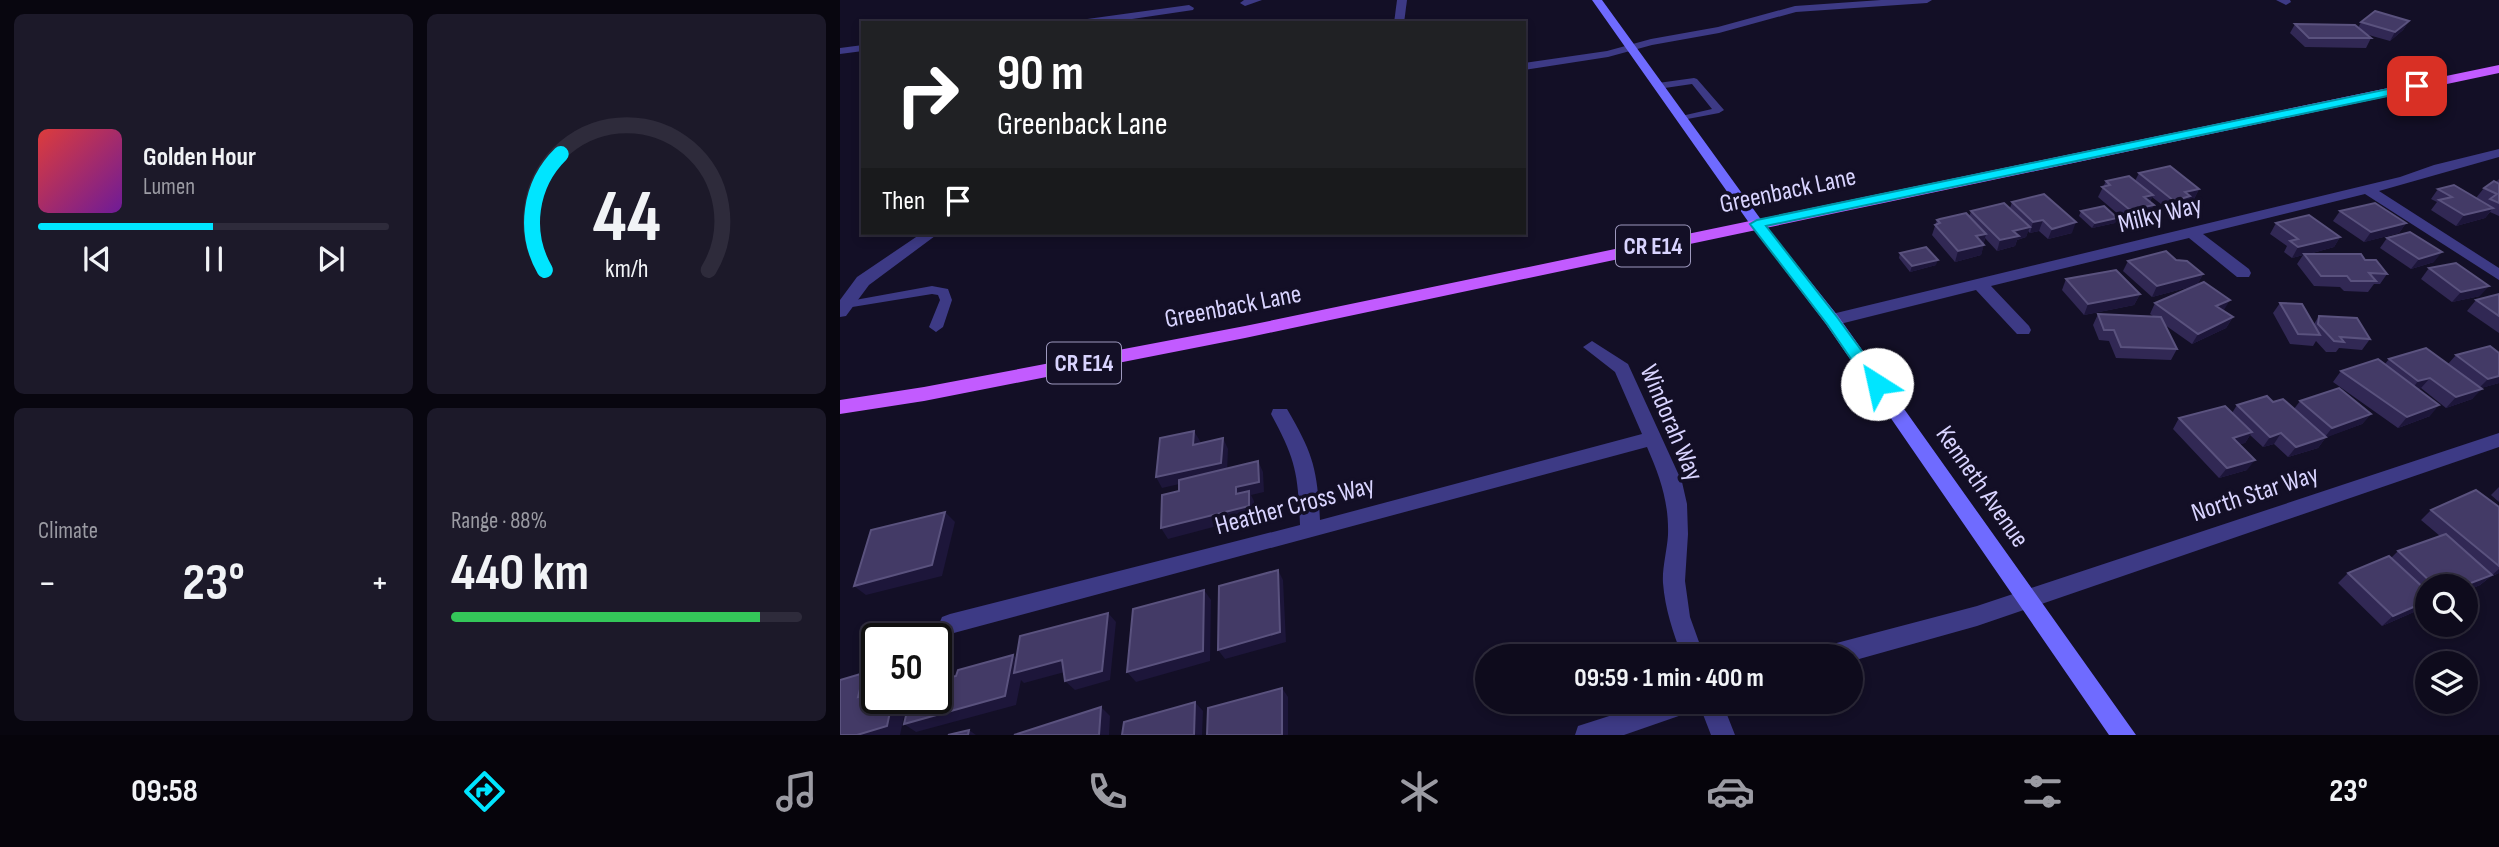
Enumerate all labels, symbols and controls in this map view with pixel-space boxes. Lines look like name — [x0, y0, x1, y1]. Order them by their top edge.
text: 90 m — [997, 45, 1084, 104]
icon: right — [882, 49, 973, 140]
pin — [2387, 56, 2447, 116]
icon: arrive — [2398, 67, 2436, 105]
text: Greenback Lane — [997, 105, 1168, 144]
text: Golden Hour — [143, 142, 256, 173]
street label: Greenback Lane — [1717, 161, 1859, 221]
text: Lumen — [143, 173, 195, 201]
text: 44 — [593, 174, 661, 262]
icon: arrive — [939, 182, 977, 220]
text: Then — [882, 186, 925, 217]
street label: Milky Way — [2115, 190, 2205, 240]
road number: CR E14 — [1616, 226, 1690, 267]
icon: previous — [78, 240, 116, 278]
icon: pause — [195, 240, 233, 278]
icon: next — [312, 240, 350, 278]
text: km/h — [605, 254, 648, 285]
street label: Greenback Lane — [1162, 279, 1304, 335]
road number: CR E14 — [1047, 342, 1121, 384]
position arrow — [1840, 347, 1914, 421]
street label: Windorah Way — [1633, 360, 1709, 486]
street label: Kenneth Avenue — [1929, 420, 2035, 554]
street label: North Star Way — [2188, 459, 2322, 529]
street label: Heather Cross Way — [1212, 470, 1378, 542]
text: Range · 88% — [451, 507, 547, 535]
text: Climate — [38, 517, 98, 545]
text: 440 km — [451, 542, 589, 605]
text: 23° — [182, 552, 245, 615]
text: − — [38, 561, 57, 606]
text: + — [370, 561, 389, 606]
map controls — [2415, 574, 2478, 714]
button: search — [2415, 574, 2478, 637]
speed limit sign: 50 — [861, 623, 952, 714]
button: layers — [2415, 651, 2478, 714]
text: 09:59 · 1 min · 400 m — [1574, 663, 1764, 694]
icon: directions — [460, 767, 509, 816]
icon: music — [772, 767, 821, 816]
icon: phone — [1083, 767, 1132, 816]
icon: climate — [1395, 767, 1444, 816]
icon: car — [1706, 767, 1755, 816]
icon: filters — [2018, 767, 2067, 816]
text: 09:58 — [131, 772, 198, 811]
text: 23° — [2329, 772, 2368, 811]

